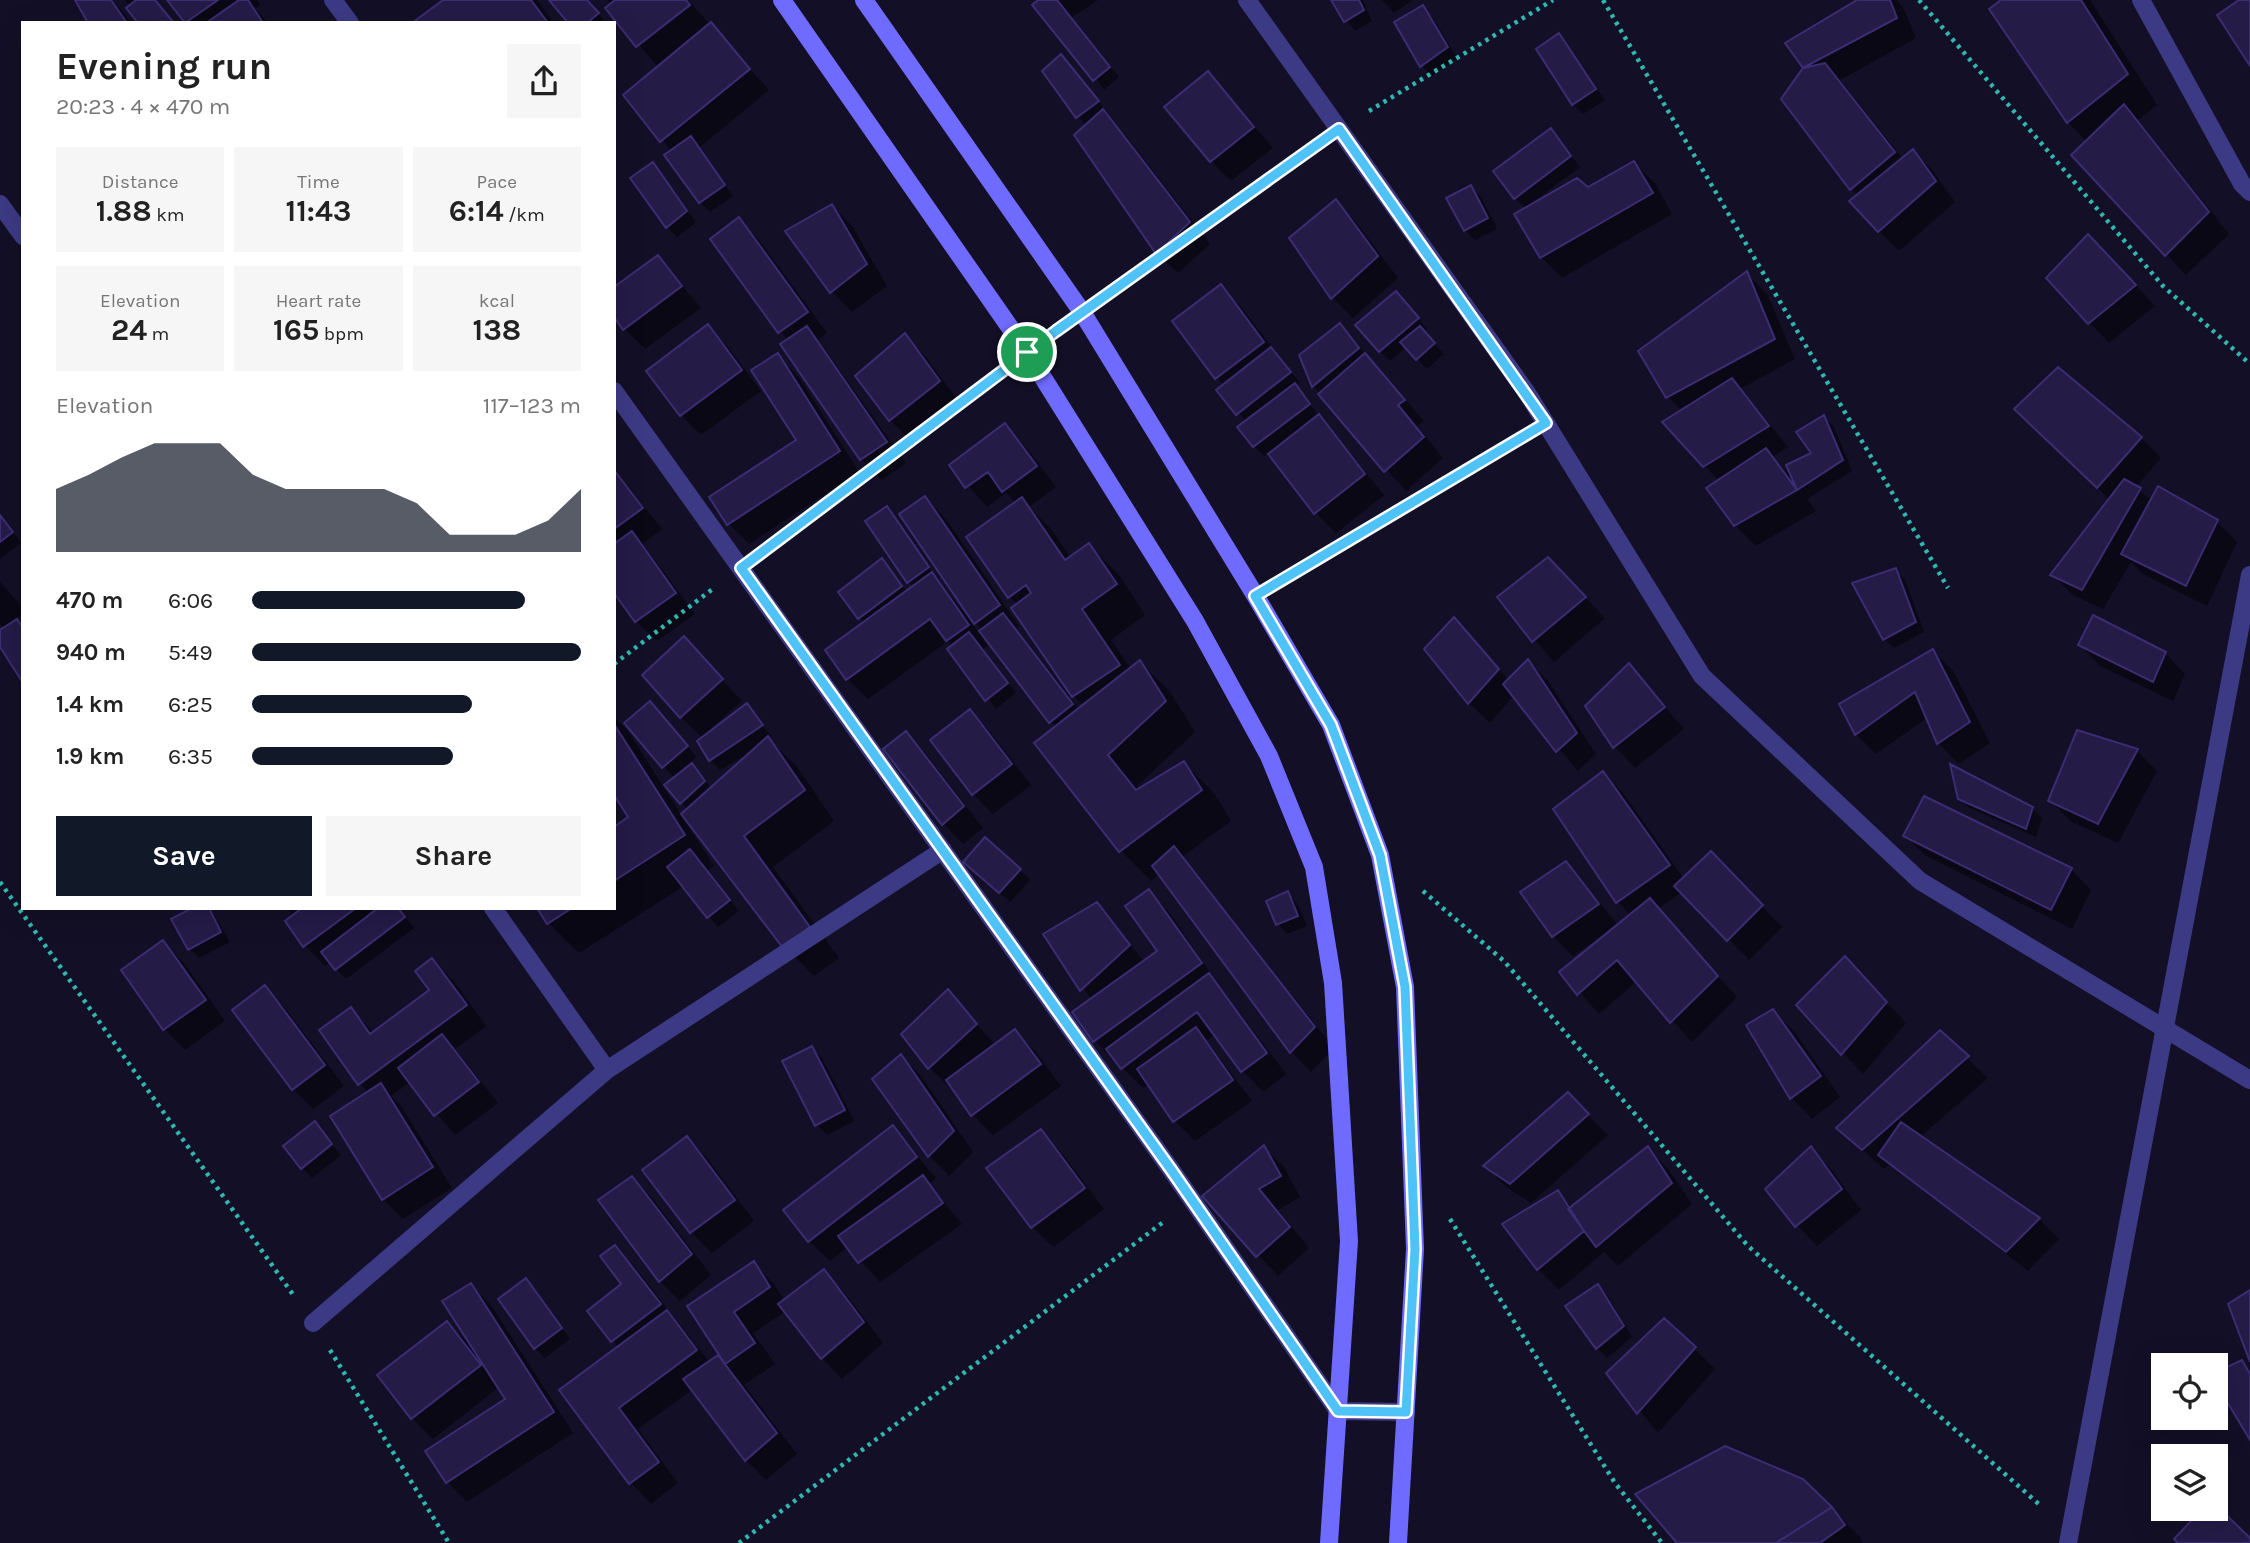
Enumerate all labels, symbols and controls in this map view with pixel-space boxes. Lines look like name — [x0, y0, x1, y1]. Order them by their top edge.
text: Evening run — [56, 44, 272, 89]
button: share — [507, 44, 581, 118]
text: 20:23 · 4 × 470 m — [56, 93, 230, 120]
text: Distance — [102, 171, 179, 193]
text: Time — [297, 171, 340, 193]
text: Pace — [477, 171, 517, 193]
text: 1.88 — [96, 193, 152, 229]
text: 11:43 — [285, 193, 351, 229]
text: 6:14 — [449, 193, 504, 229]
text: km — [152, 204, 185, 226]
text: /km — [504, 204, 545, 226]
text: Elevation — [100, 290, 180, 312]
text: Heart rate — [276, 290, 361, 312]
text: kcal — [479, 290, 515, 312]
text: 24 — [111, 312, 147, 348]
text: 165 — [273, 312, 319, 348]
text: 138 — [472, 312, 521, 348]
pin — [997, 322, 1057, 382]
text: m — [147, 323, 169, 345]
text: bpm — [319, 323, 364, 345]
icon: arrive — [1008, 333, 1046, 371]
text: Elevation — [56, 392, 153, 419]
text: 117–123 m — [483, 392, 581, 419]
text: 470 m — [56, 587, 123, 614]
text: 6:06 — [168, 587, 213, 614]
text: 940 m — [56, 639, 126, 666]
text: 5:49 — [168, 639, 212, 666]
text: 1.4 km — [56, 691, 124, 718]
text: 6:25 — [168, 691, 213, 718]
text: 1.9 km — [56, 743, 124, 770]
text: 6:35 — [168, 743, 213, 770]
button: Save — [56, 816, 312, 896]
button: Share — [326, 816, 581, 896]
map controls — [2151, 1353, 2228, 1521]
button: locate — [2151, 1353, 2228, 1430]
button: layers — [2151, 1444, 2228, 1521]

